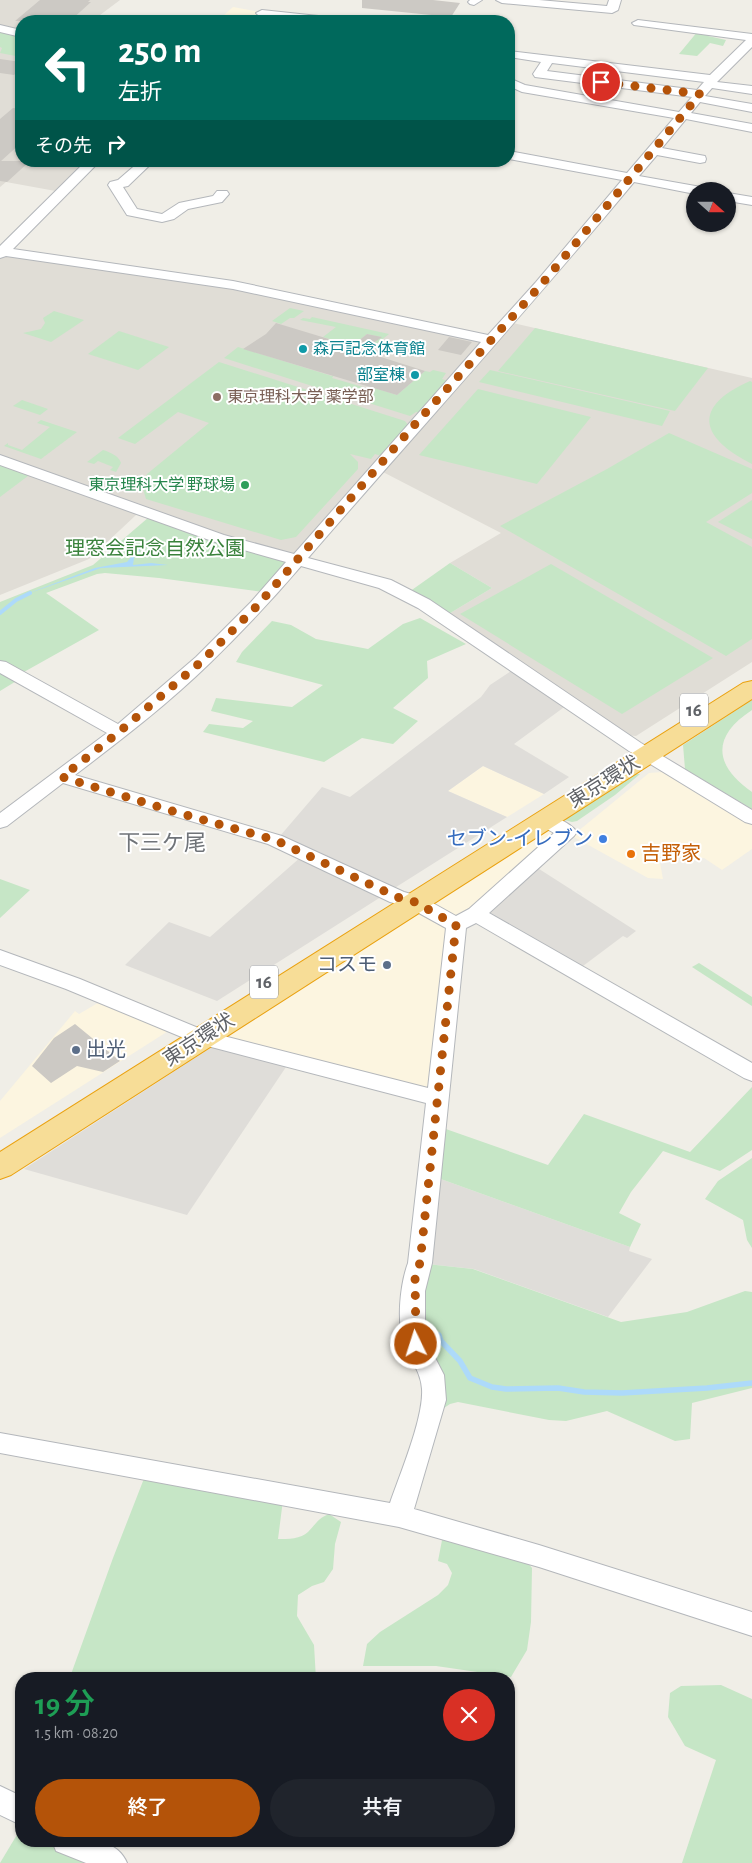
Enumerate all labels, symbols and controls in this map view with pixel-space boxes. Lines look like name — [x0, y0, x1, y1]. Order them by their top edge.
text: 250 m — [118, 34, 201, 69]
icon: left — [35, 35, 100, 100]
pin — [580, 61, 622, 103]
icon: arrive — [587, 68, 615, 96]
text: 左折 — [118, 81, 162, 103]
icon: right — [102, 130, 130, 158]
text: その先 — [35, 137, 92, 156]
north arrow — [686, 182, 736, 232]
map controls — [686, 182, 736, 232]
place label: 森戸記念体育館 — [313, 340, 425, 357]
marker: 森戸記念体育館 — [297, 343, 309, 355]
place label: 部室棟 — [357, 366, 405, 383]
marker: 部室棟 — [409, 369, 421, 381]
place label: 東京理科大学 薬学部 — [227, 388, 374, 405]
marker: 東京理科大学 薬学部 — [211, 391, 223, 403]
place label: 東京理科大学 野球場 — [88, 476, 235, 493]
marker: 東京理科大学 野球場 — [239, 479, 251, 491]
park label: 理窓会記念自然公園 — [65, 538, 245, 559]
road number: 16 — [680, 694, 708, 726]
street label: 東京環状 — [564, 751, 643, 812]
place label: セブン-イレブン — [447, 827, 593, 849]
district label: 下三ケ尾 — [118, 832, 206, 854]
marker: セブン-イレブン — [597, 833, 609, 845]
place label: 吉野家 — [641, 843, 701, 864]
marker: 吉野家 — [625, 848, 637, 860]
place label: コスモ — [317, 955, 377, 975]
marker: コスモ — [381, 959, 393, 971]
road number: 16 — [250, 966, 278, 999]
street label: 東京環状 — [159, 1008, 238, 1070]
place label: 出光 — [86, 1039, 126, 1060]
marker: 出光 — [70, 1044, 82, 1056]
position arrow — [389, 1317, 441, 1369]
button: close — [443, 1689, 495, 1741]
text: 19 分 — [35, 1690, 95, 1720]
text: 1.5 km · 08:20 — [35, 1725, 118, 1741]
button: 終了 — [35, 1779, 260, 1837]
button: 共有 — [270, 1779, 495, 1837]

